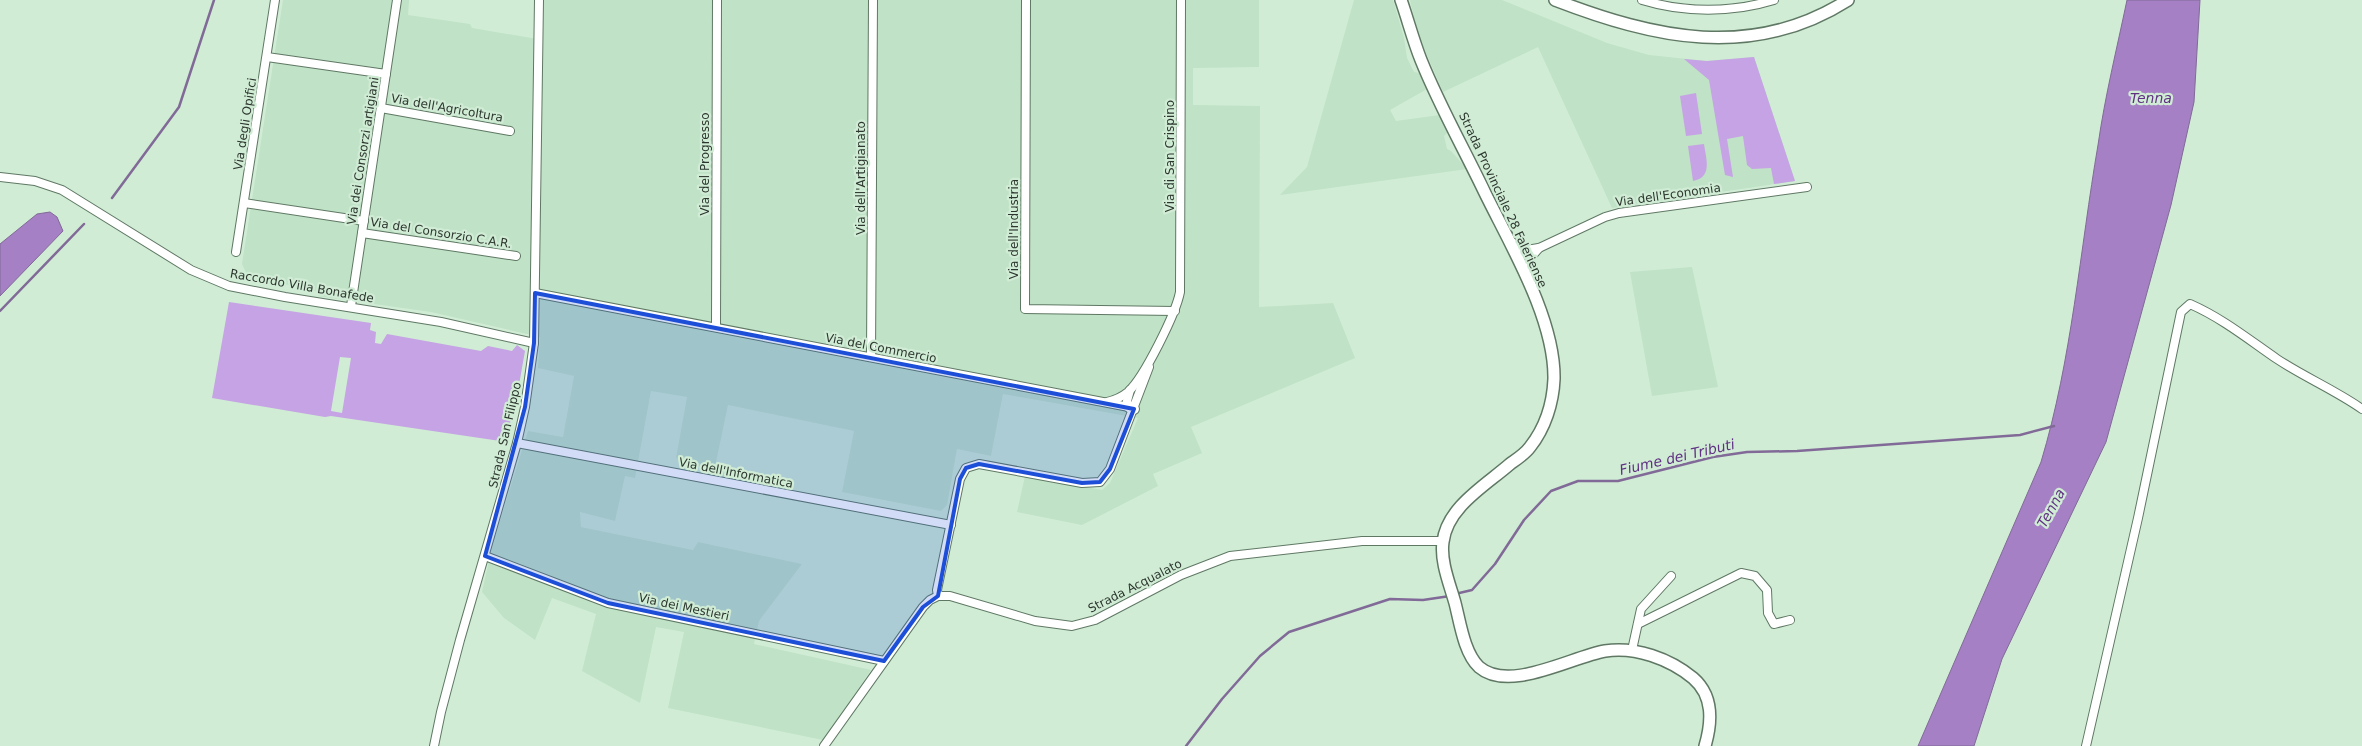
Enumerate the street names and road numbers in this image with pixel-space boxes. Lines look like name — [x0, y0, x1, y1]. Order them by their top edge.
street label: Via dei Consorzi artigiani — [344, 76, 382, 226]
street label: Via degli Opifici — [231, 77, 259, 171]
street label: Via dell'Agricoltura — [390, 91, 504, 125]
street label: Via di San Crispino — [1163, 100, 1177, 212]
street label: Strada Provinciale 28 Faleriense — [1456, 110, 1550, 290]
street label: Via del Progresso — [698, 112, 712, 216]
street label: Via dell'Artigianato — [854, 121, 868, 235]
street label: Via dell'Industria — [1007, 179, 1021, 279]
street label: Via dell'Economia — [1614, 181, 1722, 209]
street label: Via del Consorzio C.A.R. — [369, 215, 513, 251]
street label: Raccordo Villa Bonafede — [229, 266, 375, 306]
street label: Via del Commercio — [824, 330, 938, 366]
street label: Strada San Filippo — [486, 381, 524, 489]
street label: Via dell'Informatica — [678, 455, 794, 491]
street label: Strada Acqualato — [1086, 556, 1184, 616]
street label: Via dei Mestieri — [637, 591, 731, 623]

